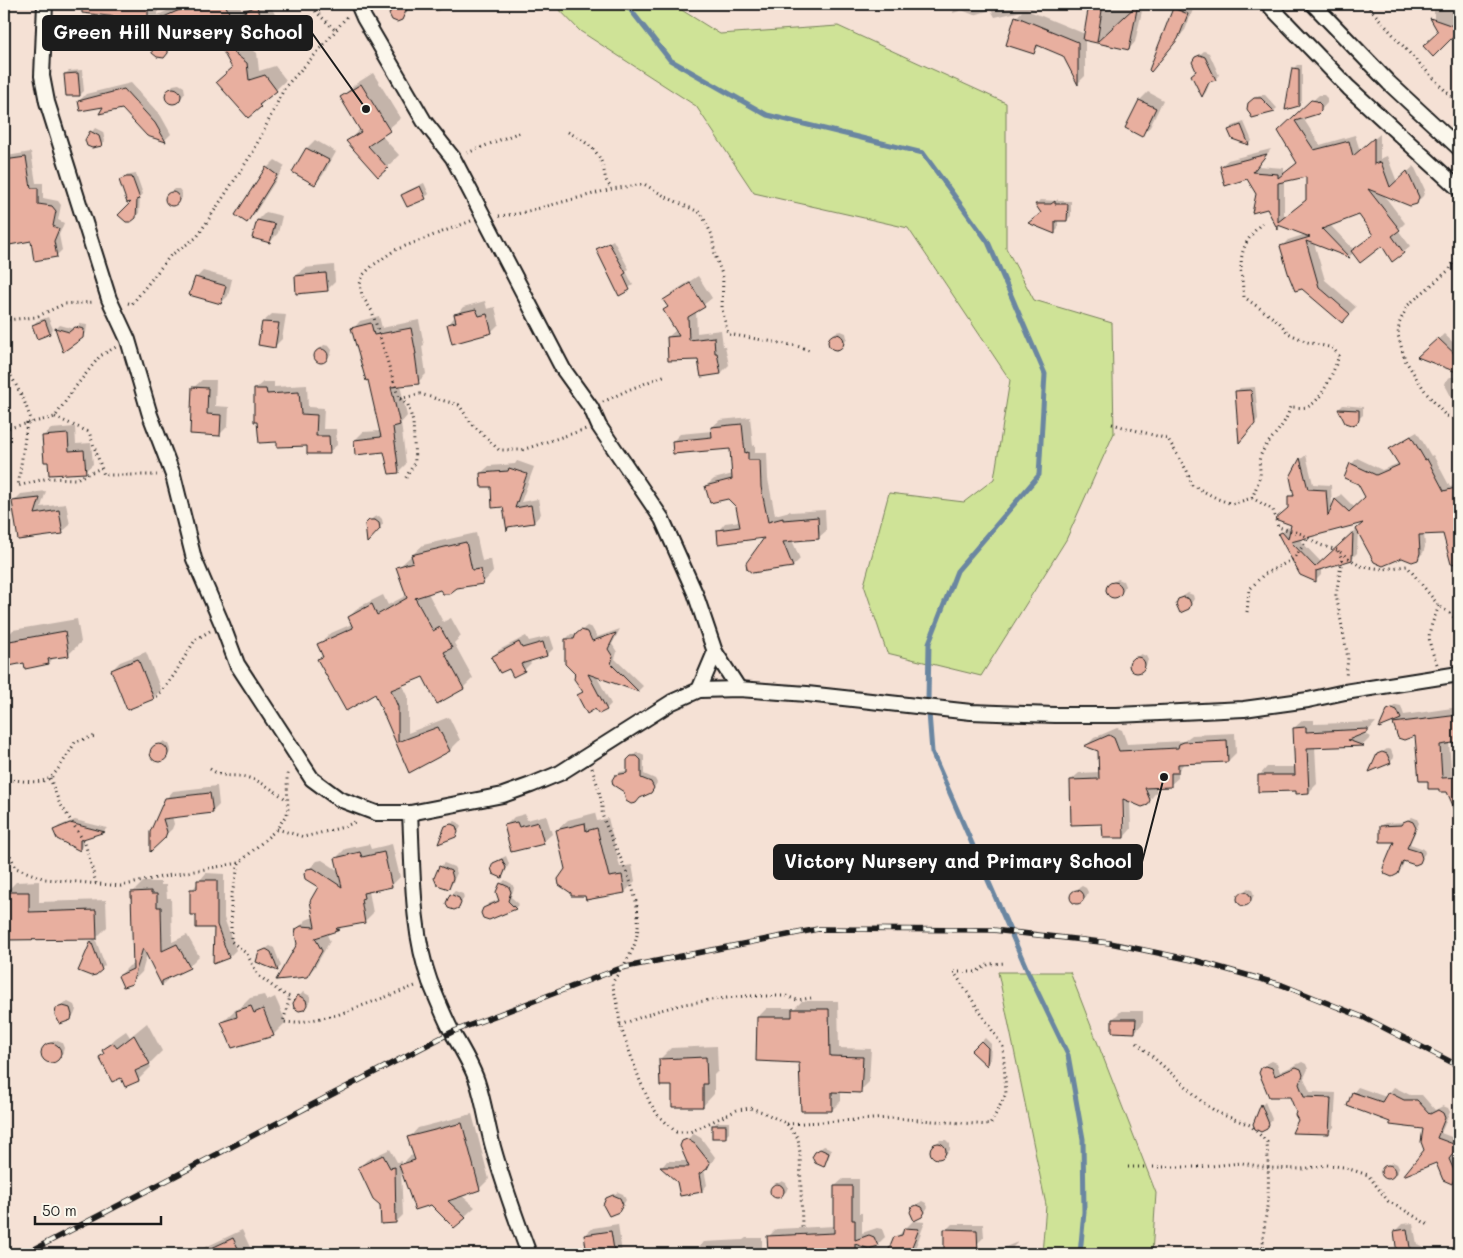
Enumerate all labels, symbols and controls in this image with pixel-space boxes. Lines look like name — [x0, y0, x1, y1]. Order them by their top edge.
callout: Green Hill Nursery School — [43, 16, 312, 50]
text: Green Hill Nursery School — [53, 19, 303, 44]
callout: Victory Nursery and Primary School — [774, 845, 1142, 879]
text: Victory Nursery and Primary School — [784, 848, 1132, 873]
scale bar — [35, 1193, 161, 1225]
text: 50 m — [42, 1200, 77, 1220]

